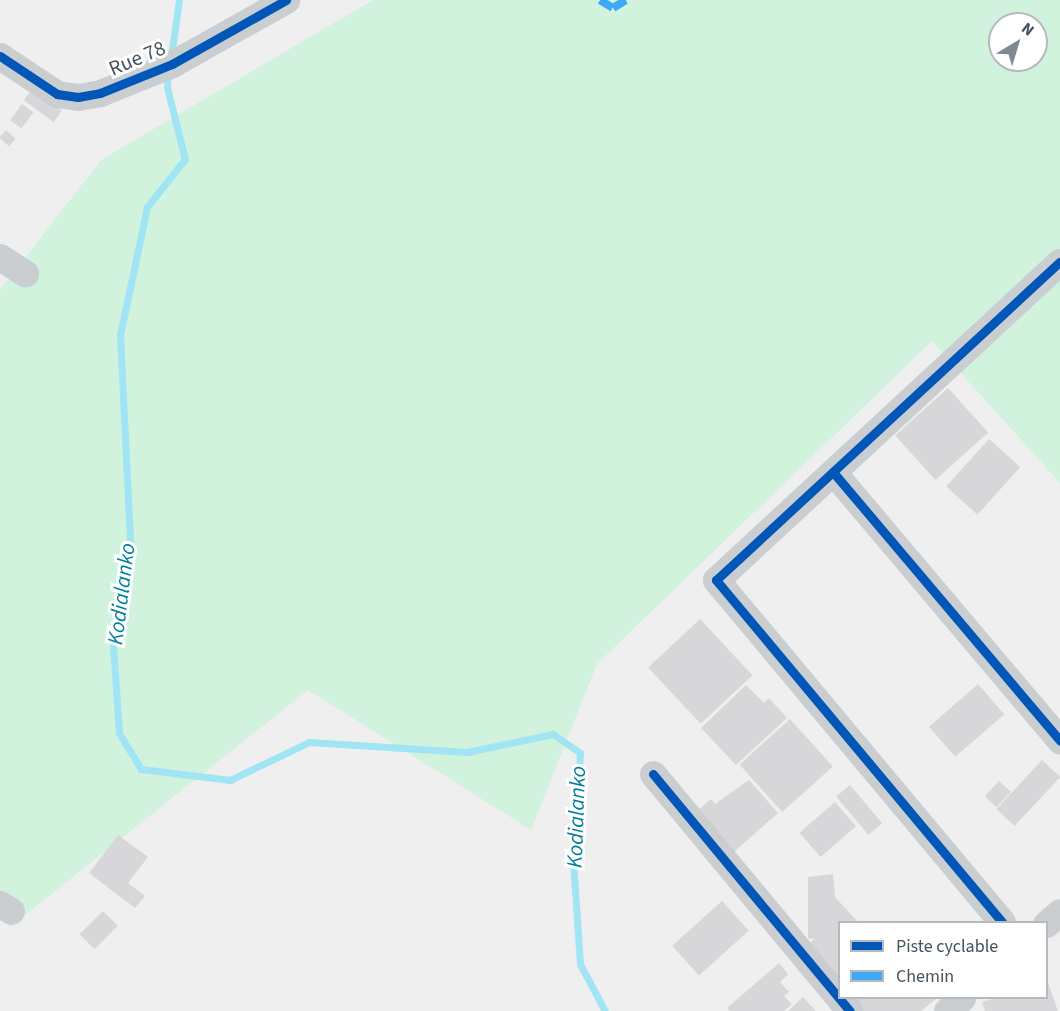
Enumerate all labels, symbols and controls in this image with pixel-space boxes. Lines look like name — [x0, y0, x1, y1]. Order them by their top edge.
north arrow — [988, 12, 1048, 72]
text: N — [1017, 17, 1039, 41]
street label: Rue 78 — [105, 35, 169, 81]
water label: Kodialanko — [103, 542, 141, 646]
water label: Kodialanko — [562, 765, 592, 869]
legend — [838, 921, 1048, 999]
text: Piste cyclable — [896, 934, 998, 959]
text: Chemin — [896, 964, 954, 989]

